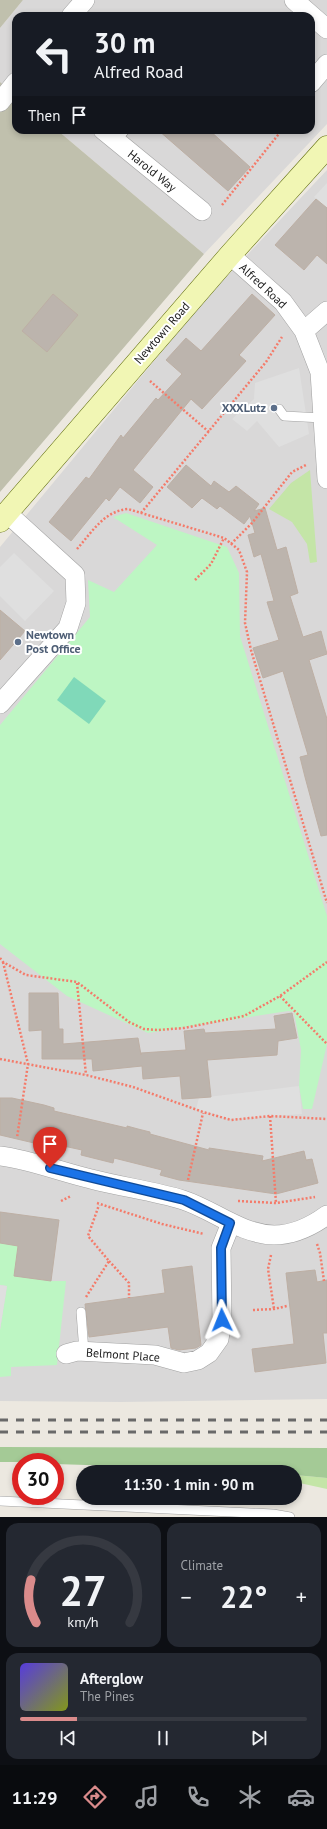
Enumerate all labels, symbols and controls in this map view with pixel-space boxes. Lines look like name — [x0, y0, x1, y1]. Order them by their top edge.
text: 30 m — [94, 24, 155, 61]
icon: left — [28, 28, 80, 80]
text: Alfred Road — [94, 60, 183, 83]
icon: arrive — [68, 104, 90, 126]
text: Then — [28, 106, 60, 125]
street label: Harold Way — [125, 146, 180, 195]
street label: Alfred Road — [236, 260, 290, 311]
street label: Newtown Road — [131, 299, 193, 367]
place label: XXXLutz — [222, 400, 267, 415]
marker: XXXLutz — [269, 403, 279, 413]
place label: Newtown Post Office — [26, 627, 81, 656]
marker: Newtown Post Office — [13, 637, 23, 647]
pin — [33, 1127, 67, 1168]
icon: arrive — [39, 1133, 61, 1155]
position arrow — [201, 1299, 243, 1341]
street label: Belmont Place — [86, 1344, 160, 1365]
speed limit sign: 30 — [12, 1453, 64, 1505]
text: 11:30 · 1 min · 90 m — [124, 1475, 254, 1494]
text: Climate — [181, 1557, 223, 1574]
text: 27 — [60, 1564, 107, 1617]
text: 22° — [220, 1577, 267, 1616]
text: − — [181, 1583, 192, 1611]
text: + — [296, 1583, 307, 1611]
text: km/h — [68, 1612, 99, 1631]
text: Afterglow — [80, 1669, 143, 1688]
text: The Pines — [80, 1688, 134, 1705]
icon: previous — [57, 1727, 79, 1749]
icon: pause — [152, 1727, 174, 1749]
icon: next — [248, 1727, 270, 1749]
icon: directions — [81, 1783, 109, 1811]
icon: music — [133, 1783, 161, 1811]
icon: phone — [184, 1783, 212, 1811]
icon: climate — [236, 1783, 264, 1811]
icon: car — [287, 1783, 315, 1811]
text: 11:29 — [12, 1786, 57, 1809]

